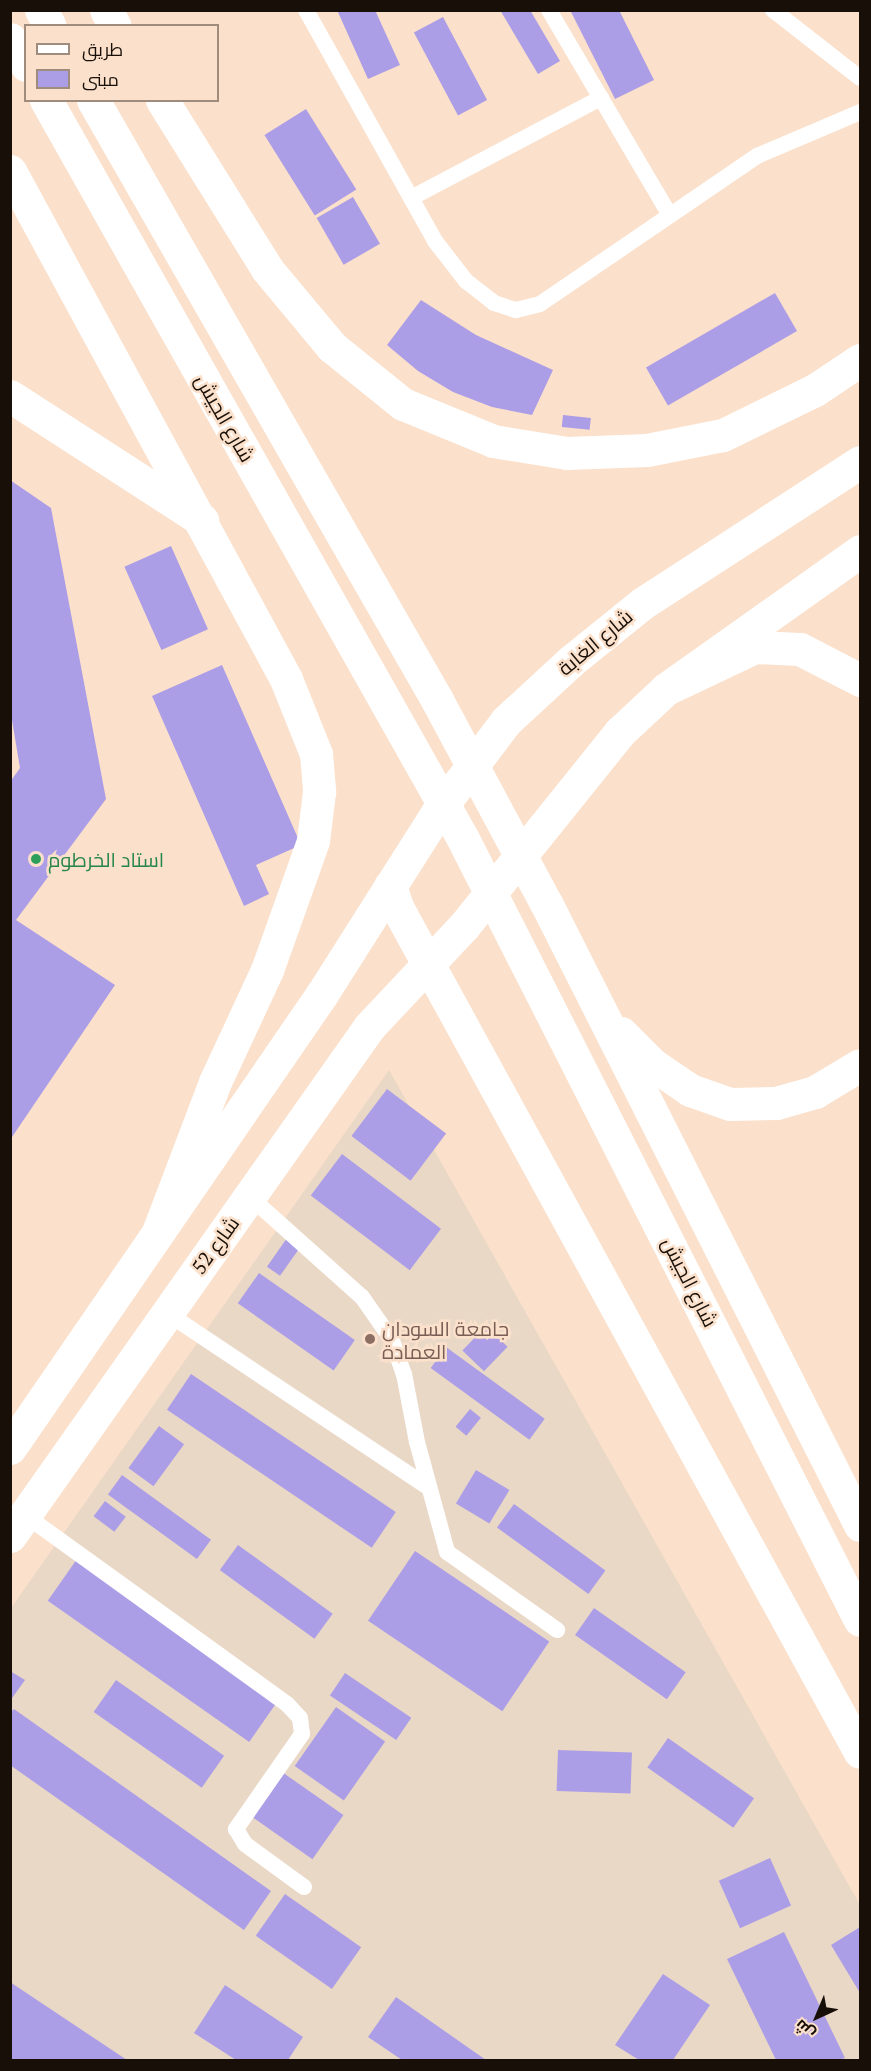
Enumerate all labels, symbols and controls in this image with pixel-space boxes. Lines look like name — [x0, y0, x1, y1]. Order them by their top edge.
legend — [24, 24, 219, 102]
text: طريق — [82, 37, 123, 61]
text: مبنى — [82, 67, 119, 91]
street label: شارع الجيش — [190, 370, 260, 466]
street label: شارع الغابة — [553, 604, 637, 680]
place label: استاد الخرطوم — [48, 847, 164, 871]
marker: استاد الخرطوم — [29, 852, 43, 866]
street label: شارع 52 — [186, 1212, 244, 1278]
street label: شارع الجيش — [657, 1233, 723, 1331]
place label: جامعة السودان العمادة — [382, 1316, 509, 1363]
marker: جامعة السودان العمادة — [363, 1332, 377, 1346]
north arrow — [787, 1987, 847, 2047]
text: ش — [789, 2015, 820, 2045]

